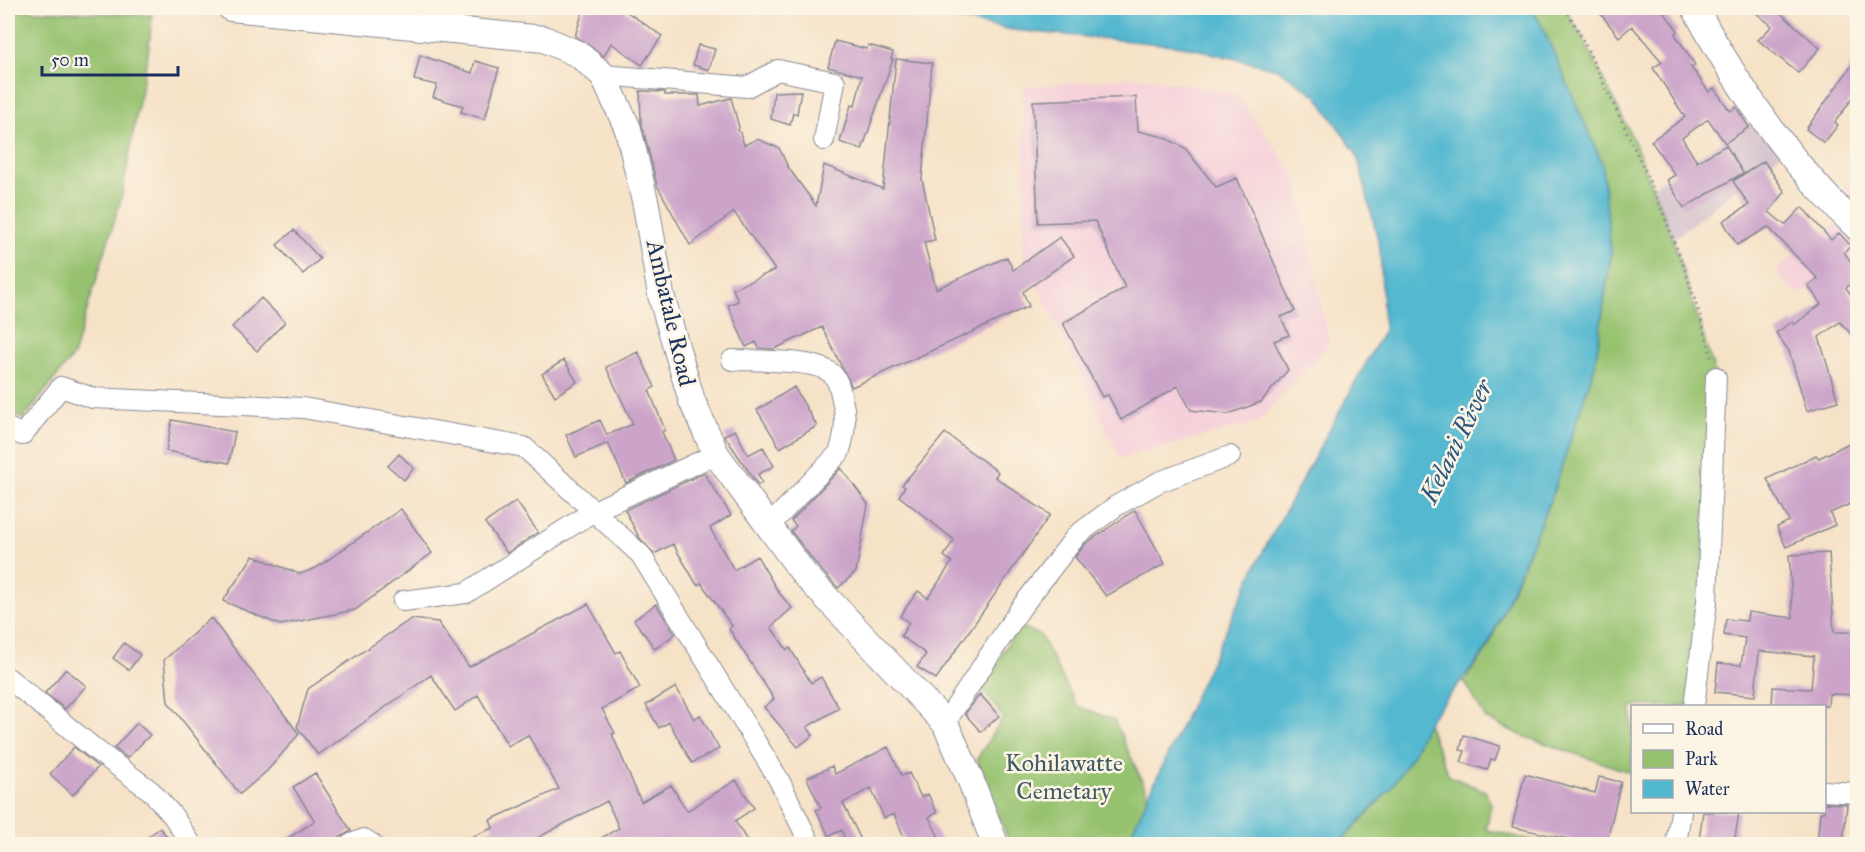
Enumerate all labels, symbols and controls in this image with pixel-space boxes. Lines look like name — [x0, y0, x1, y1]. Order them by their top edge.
scale bar — [42, 39, 178, 77]
text: 50 m — [51, 49, 89, 71]
street label: Ambatale Road — [639, 236, 702, 389]
water label: Kelani River — [1411, 373, 1500, 510]
legend — [1631, 705, 1826, 813]
text: Road — [1685, 718, 1723, 740]
park label: Kohilawatte Cemetary — [1005, 748, 1123, 806]
text: Park — [1685, 748, 1718, 770]
text: Water — [1685, 778, 1730, 800]

